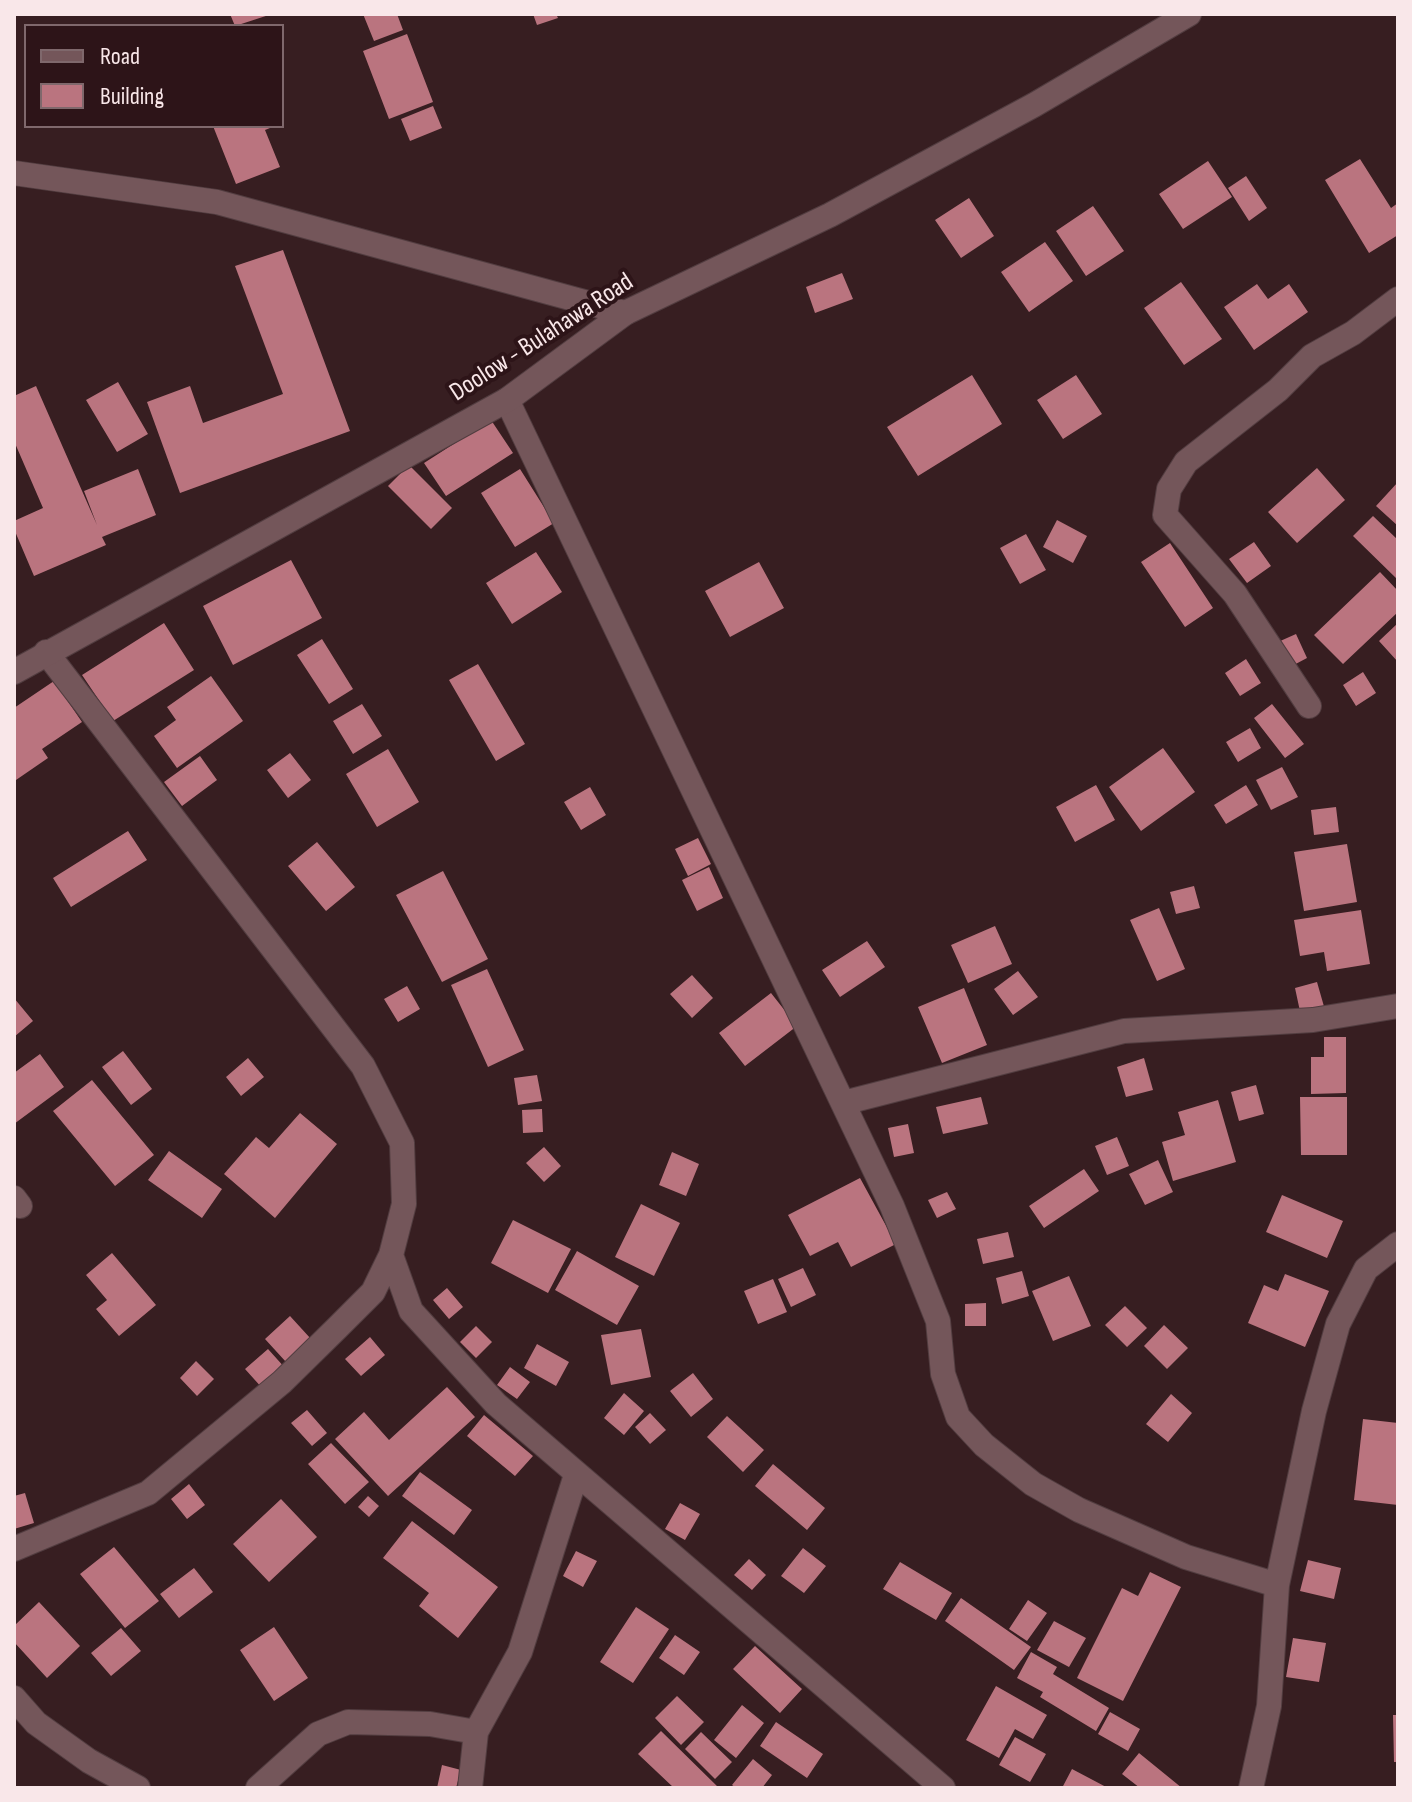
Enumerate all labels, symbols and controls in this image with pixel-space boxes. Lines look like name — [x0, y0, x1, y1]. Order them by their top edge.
legend — [24, 24, 284, 128]
text: Road — [100, 42, 140, 71]
text: Building — [100, 82, 164, 111]
street label: Doolow - Bulahawa Road — [444, 267, 640, 409]

